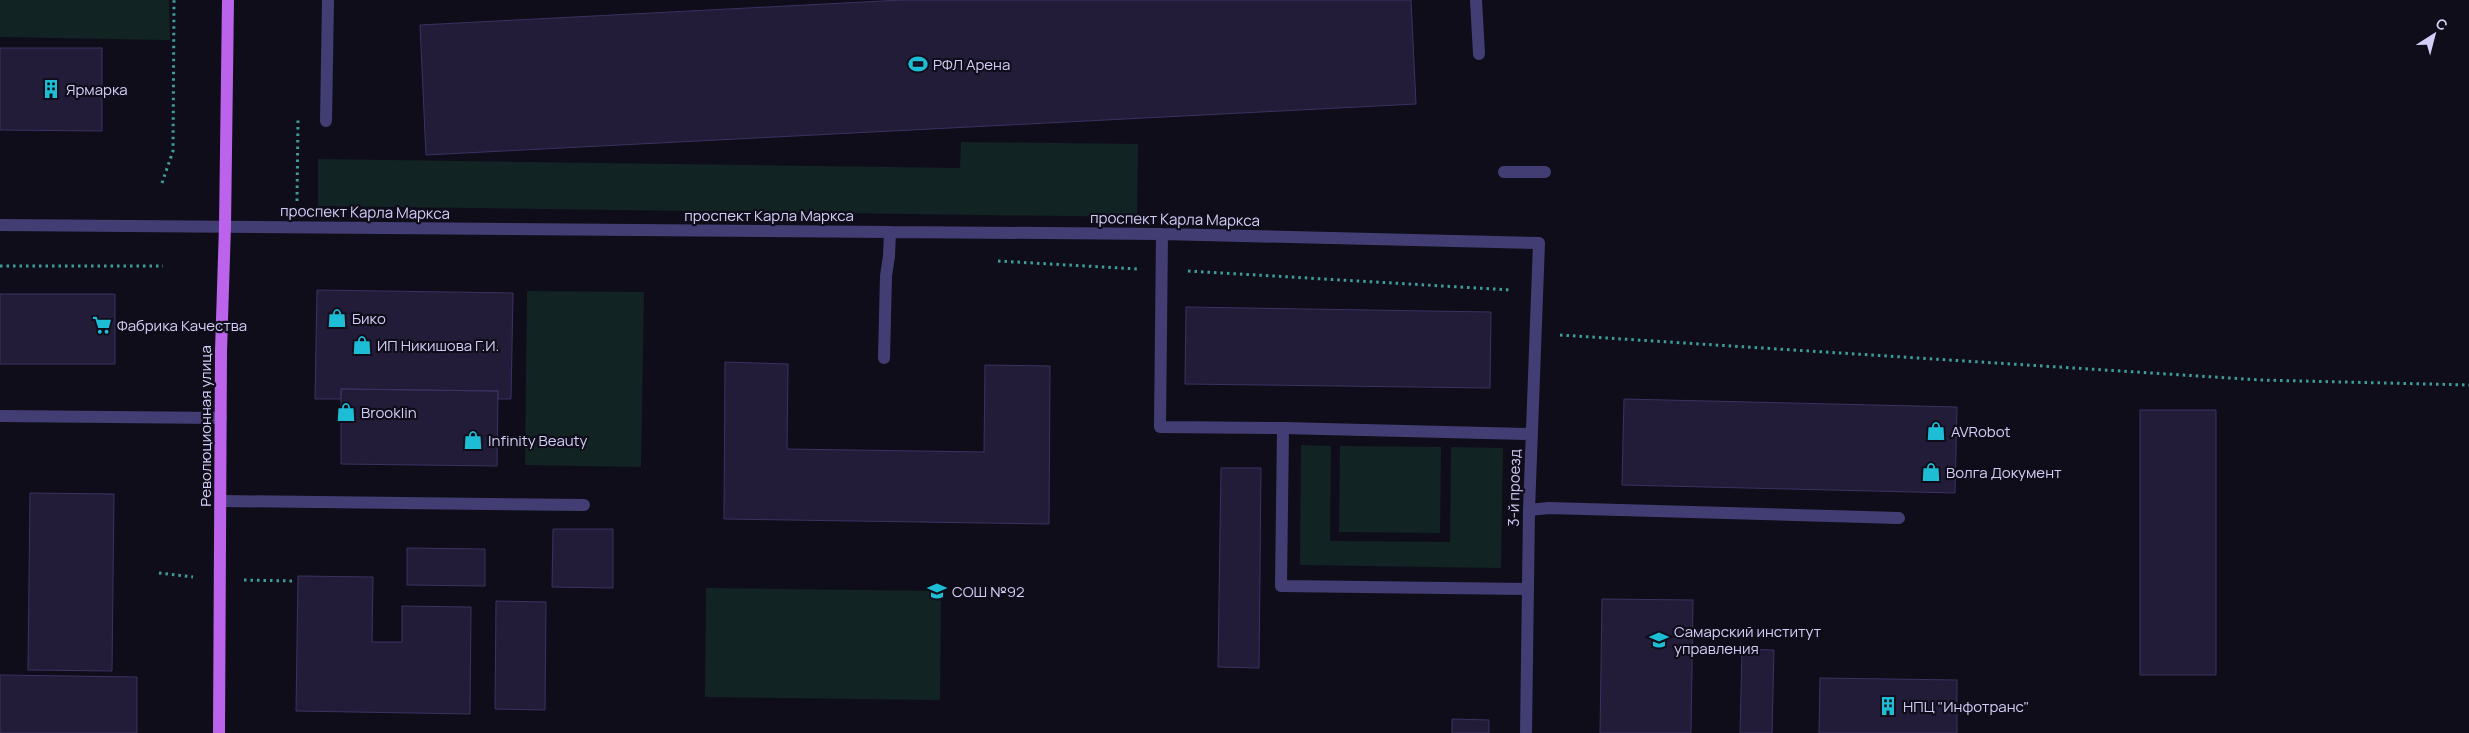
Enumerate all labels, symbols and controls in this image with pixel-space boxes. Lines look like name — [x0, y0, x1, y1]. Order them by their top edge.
north arrow — [2409, 10, 2459, 60]
text: С — [2432, 13, 2452, 35]
sports icon: РФЛ Арена — [907, 53, 929, 75]
place label: РФЛ Арена — [933, 54, 1010, 75]
building icon: Ярмарка — [40, 78, 62, 100]
place label: Ярмарка — [66, 79, 128, 100]
street label: проспект Карла Маркса — [280, 200, 450, 224]
street label: проспект Карла Маркса — [684, 205, 854, 226]
street label: проспект Карла Маркса — [1090, 207, 1260, 231]
shop icon: Бико — [326, 307, 348, 329]
place label: Бико — [352, 308, 386, 329]
supermarket icon: Фабрика Качества — [91, 314, 113, 336]
place label: Фабрика Качества — [117, 315, 247, 336]
shop icon: ИП Никишова Г.И. — [351, 334, 373, 356]
place label: ИП Никишова Г.И. — [377, 335, 499, 356]
street label: Революционная улица — [195, 345, 216, 507]
shop icon: Brooklin — [335, 401, 357, 423]
place label: Brooklin — [361, 402, 417, 423]
shop icon: AVRobot — [1925, 420, 1947, 442]
place label: AVRobot — [1951, 421, 2011, 442]
shop icon: Infinity Beauty — [462, 429, 484, 451]
place label: Infinity Beauty — [488, 430, 587, 451]
street label: 3-й проезд — [1503, 449, 1525, 527]
shop icon: Волга Документ — [1920, 461, 1942, 483]
place label: Волга Документ — [1946, 462, 2062, 483]
school or university icon: СОШ №92 — [926, 580, 948, 602]
place label: СОШ №92 — [952, 581, 1025, 602]
place label: Самарский институт управления — [1674, 621, 1822, 659]
school or university icon: Самарский институт управления — [1648, 629, 1670, 651]
building icon: НПЦ "Инфотранс" — [1877, 695, 1899, 717]
place label: НПЦ "Инфотранс" — [1903, 696, 2029, 717]

